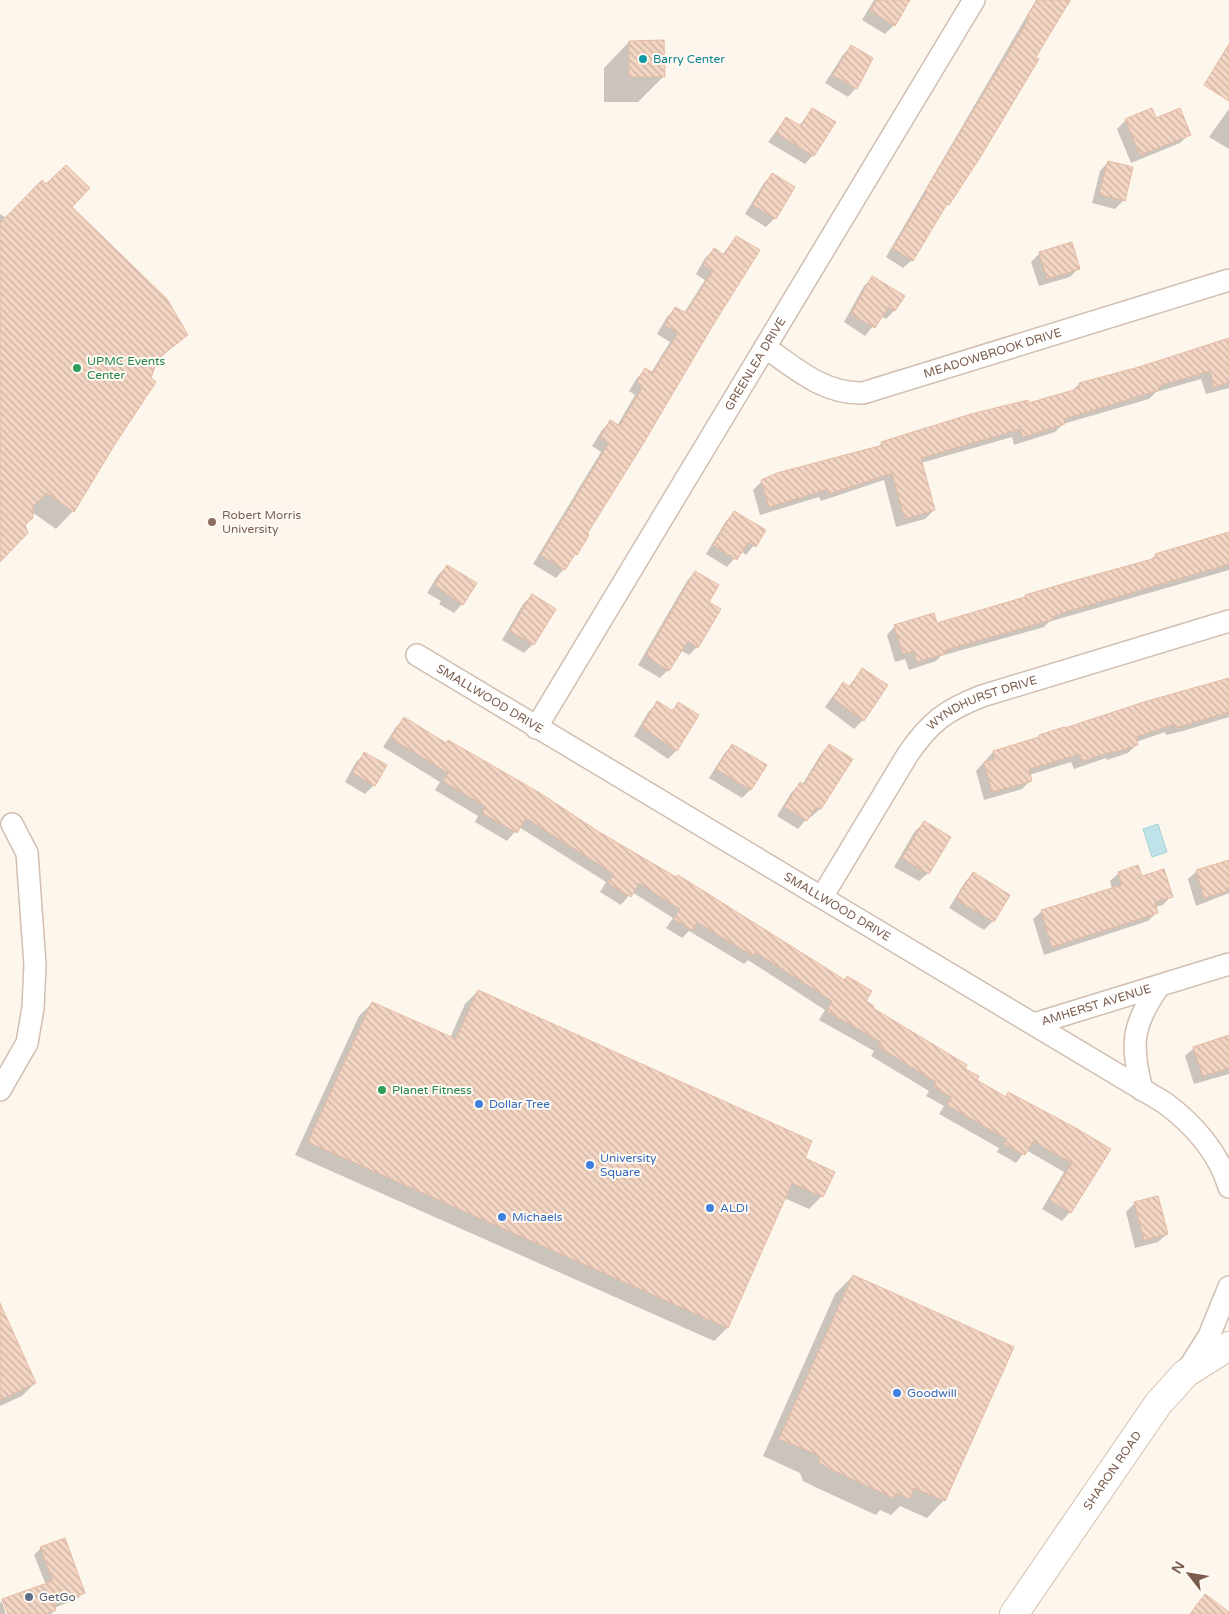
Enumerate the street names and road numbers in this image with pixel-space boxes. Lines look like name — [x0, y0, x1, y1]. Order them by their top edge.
street label: GREENLEA DRIVE — [722, 314, 789, 413]
street label: MEADOWBROOK DRIVE — [922, 325, 1064, 381]
street label: SMALLWOOD DRIVE — [434, 661, 546, 736]
street label: WYNDHURST DRIVE — [924, 673, 1039, 733]
street label: SMALLWOOD DRIVE — [781, 869, 894, 944]
street label: AMHERST AVENUE — [1040, 981, 1153, 1028]
street label: SHARON ROAD — [1080, 1428, 1144, 1513]

